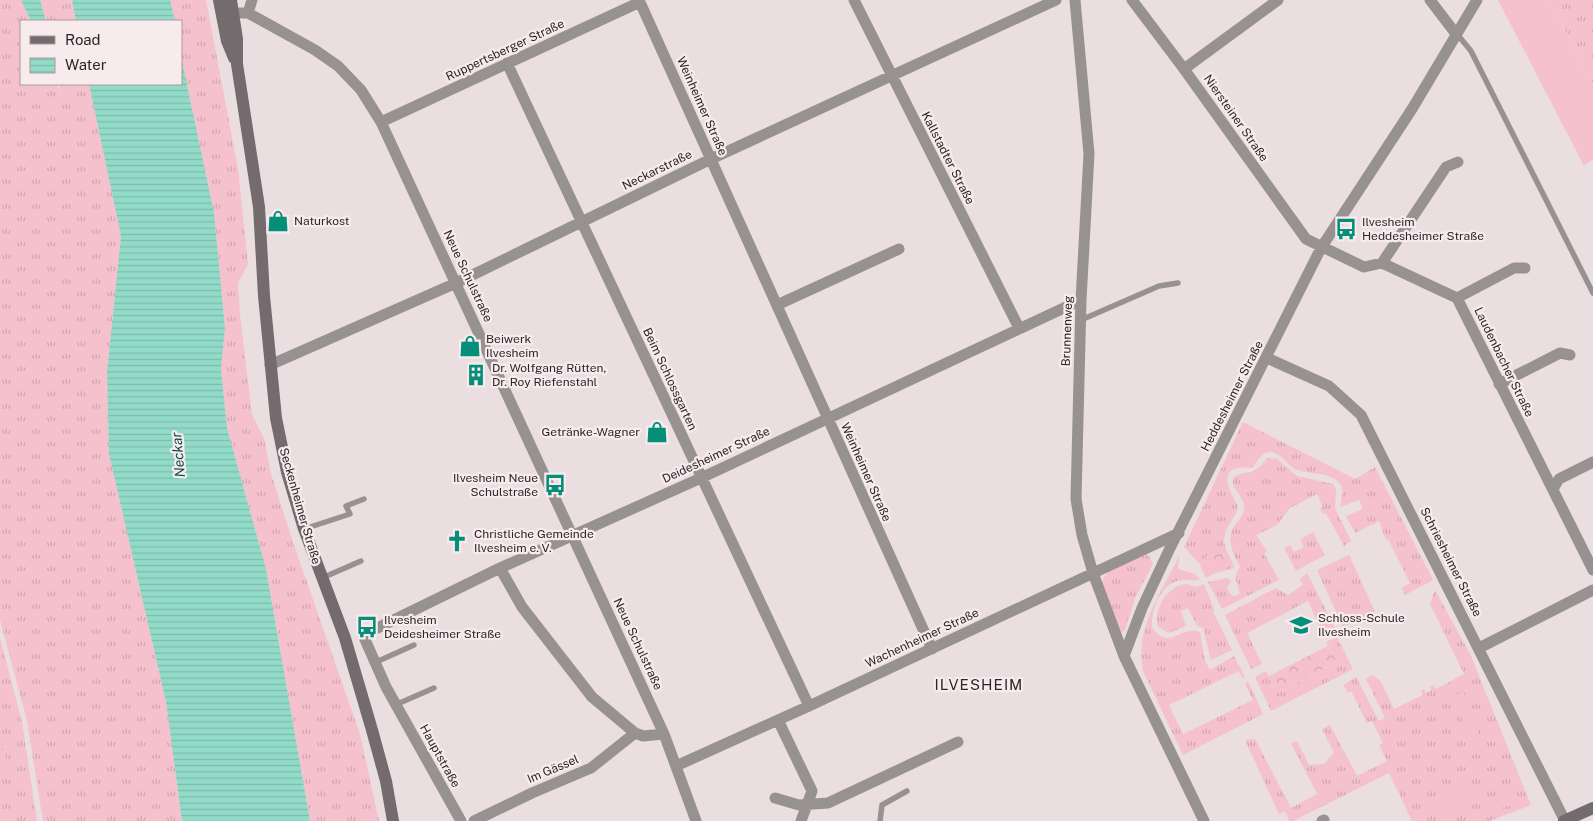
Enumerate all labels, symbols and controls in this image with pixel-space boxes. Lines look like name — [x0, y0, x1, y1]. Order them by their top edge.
street label: Ruppertsberger Straße — [444, 16, 567, 84]
legend — [20, 20, 182, 85]
text: Road — [65, 31, 101, 48]
street label: Weinheimer Straße — [674, 54, 730, 158]
text: Water — [65, 56, 107, 73]
street label: Niersteiner Straße — [1201, 72, 1271, 164]
street label: Kallstadter Straße — [919, 109, 978, 207]
street label: Neckarstraße — [620, 147, 694, 193]
shop icon: Naturkost — [265, 208, 291, 234]
place label: Naturkost — [294, 214, 350, 228]
place label: Ilvesheim Heddesheimer Straße — [1362, 215, 1484, 243]
bus stop icon: Ilvesheim Heddesheimer Straße — [1333, 216, 1359, 242]
street label: Neue Schulstraße — [441, 228, 496, 324]
street label: Brunnenweg — [1059, 295, 1075, 367]
street label: Laudenbacher Straße — [1471, 305, 1537, 419]
street label: Beim Schlossgarten — [640, 326, 700, 433]
place label: Beiwerk Ilvesheim — [486, 332, 539, 360]
shop icon: Beiwerk Ilvesheim — [457, 333, 483, 359]
street label: Heddesheimer Straße — [1198, 338, 1266, 454]
place label: Dr. Wolfgang Rütten, Dr. Roy Riefenstahl — [492, 361, 607, 389]
building icon: Dr. Wolfgang Rütten, Dr. Roy Riefenstahl — [463, 362, 489, 388]
shop icon: Getränke-Wagner — [644, 419, 670, 445]
street label: Weinheimer Straße — [838, 420, 894, 524]
street label: Deidesheimer Straße — [660, 424, 772, 486]
place label: Getränke-Wagner — [542, 425, 640, 439]
water label: Neckar — [168, 431, 188, 478]
street label: Seckenheimer Straße — [277, 446, 323, 566]
place label: Ilvesheim Neue Schulstraße — [453, 471, 538, 499]
bus stop icon: Ilvesheim Neue Schulstraße — [542, 472, 568, 498]
street label: Schriesheimer Straße — [1417, 505, 1485, 619]
place label: Christliche Gemeinde Ilvesheim e. V. — [474, 527, 594, 555]
church icon: Christliche Gemeinde Ilvesheim e. V. — [444, 528, 470, 554]
street label: Neue Schulstraße — [611, 596, 666, 692]
street label: Wachenheimer Straße — [863, 605, 981, 670]
place label: Schloss-Schule Ilvesheim — [1318, 611, 1405, 639]
school or university icon: Schloss-Schule Ilvesheim — [1288, 612, 1314, 638]
place label: Ilvesheim Deidesheimer Straße — [384, 613, 501, 641]
bus stop icon: Ilvesheim Deidesheimer Straße — [354, 614, 380, 640]
district label: ILVESHEIM — [935, 676, 1023, 693]
street label: Hauptstraße — [417, 722, 463, 790]
street label: Im Gässel — [525, 752, 581, 786]

